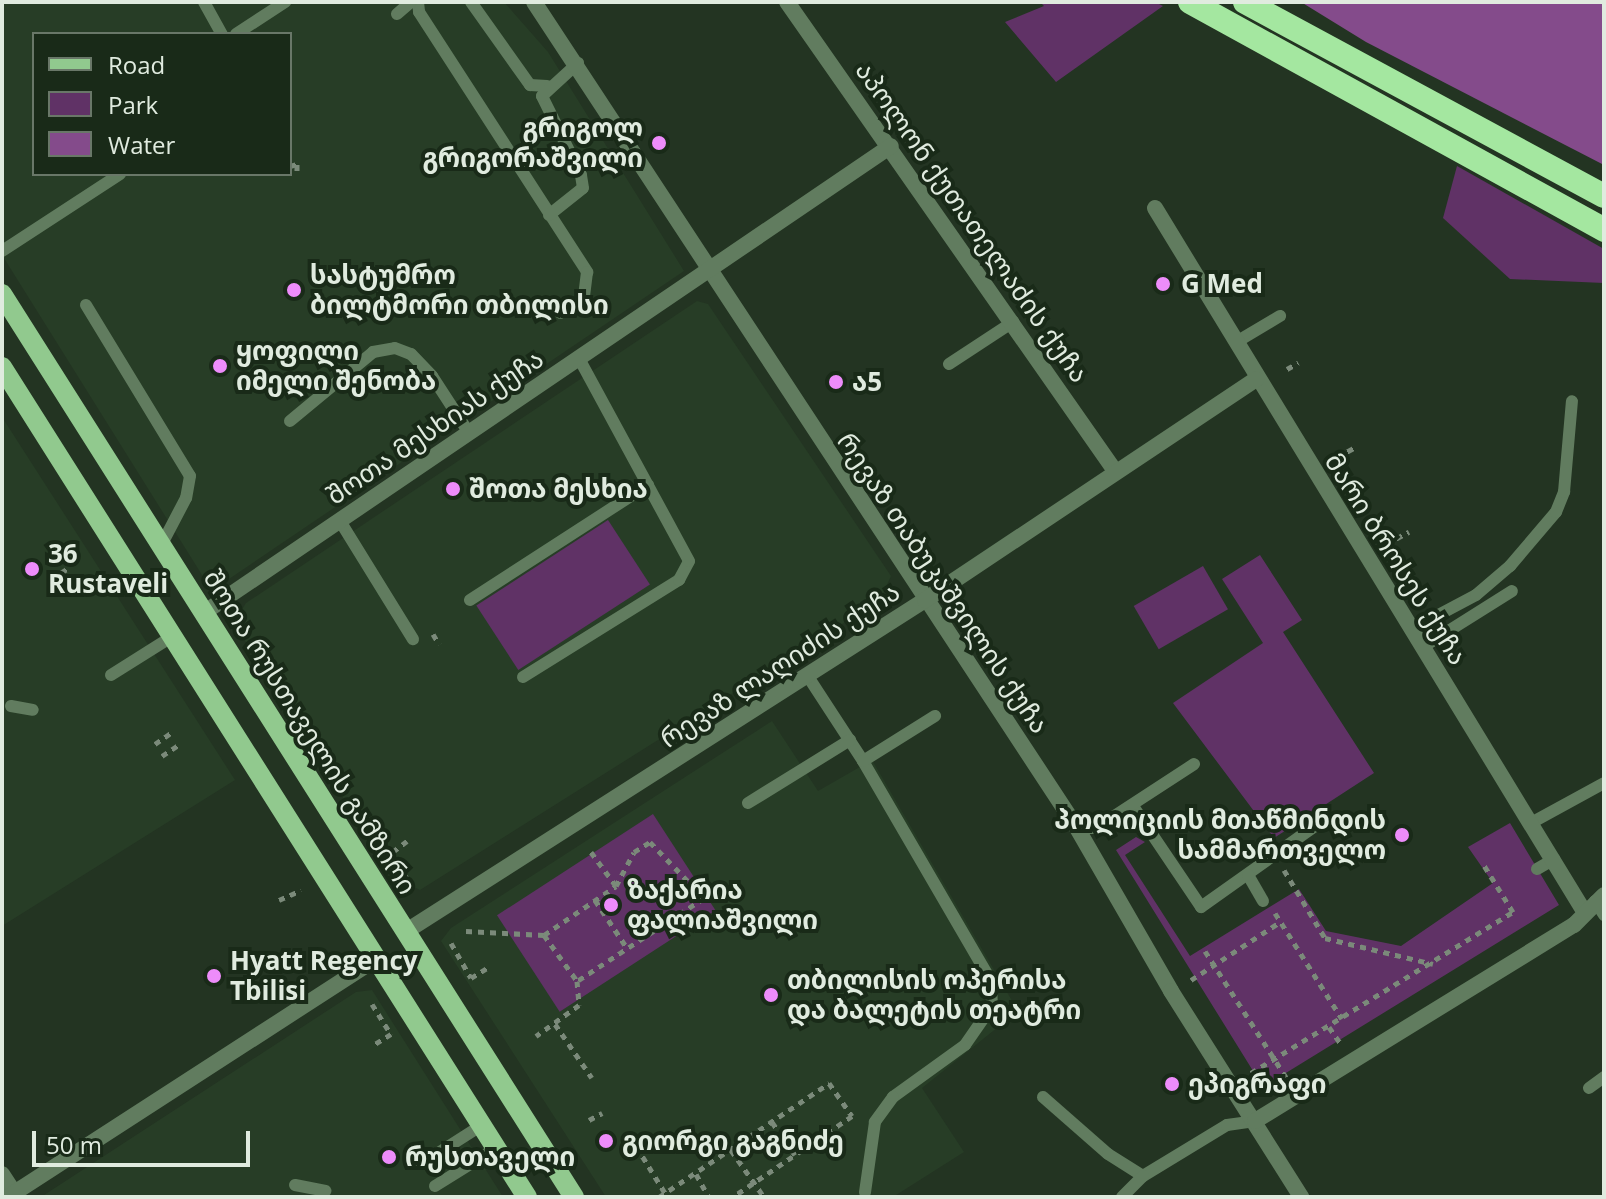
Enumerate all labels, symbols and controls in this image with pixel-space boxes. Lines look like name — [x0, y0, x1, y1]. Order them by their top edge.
legend — [32, 32, 292, 176]
text: Road — [108, 48, 165, 81]
street label: აპოლონ ქუთათელაძის ქუჩა — [849, 56, 1095, 388]
text: Park — [108, 88, 158, 121]
place label: გრიგოლ გრიგორაშვილი — [422, 112, 643, 174]
text: Water — [108, 128, 175, 161]
marker: გრიგოლ გრიგორაშვილი — [650, 134, 668, 152]
place label: სასტუმრო ბილტმორი თბილისი — [310, 259, 609, 320]
place label: G Med — [1181, 268, 1263, 300]
marker: G Med — [1152, 273, 1174, 295]
marker: სასტუმრო ბილტმორი თბილისი — [285, 281, 303, 299]
place label: ყოფილი იმელი შენობა — [236, 335, 436, 396]
street label: შოთა მესხიას ქუჩა — [321, 343, 549, 511]
marker: ყოფილი იმელი შენობა — [211, 357, 229, 375]
place label: ა5 — [852, 366, 882, 398]
marker: ა5 — [827, 373, 845, 391]
street label: რევაზ თაბუკაშვილის ქუჩა — [831, 427, 1055, 739]
street label: მარი ბროსეს ქუჩა — [1318, 447, 1474, 671]
place label: შოთა მესხია — [469, 473, 648, 505]
marker: შოთა მესხია — [444, 480, 462, 498]
place label: 36 Rustaveli — [48, 538, 168, 600]
marker: 36 Rustaveli — [23, 560, 41, 578]
street label: შოთა რუსთაველის გამზირი — [197, 564, 423, 900]
street label: რევაზ ლაღიძის ქუჩა — [654, 576, 906, 754]
place label: პოლიციის მთაწმინდის სამმართველო — [1054, 804, 1386, 866]
marker: პოლიციის მთაწმინდის სამმართველო — [1393, 826, 1411, 844]
place label: ზაქარია ფალიაშვილი — [627, 874, 818, 936]
marker: ზაქარია ფალიაშვილი — [602, 896, 620, 914]
place label: Hyatt Regency Tbilisi — [230, 945, 418, 1006]
place label: თბილისის ოპერისა და ბალეტის თეატრი — [787, 964, 1081, 1026]
marker: Hyatt Regency Tbilisi — [205, 967, 223, 985]
marker: თბილისის ოპერისა და ბალეტის თეატრი — [762, 986, 780, 1004]
place label: ეპიგრაფი — [1188, 1068, 1327, 1100]
marker: ეპიგრაფი — [1163, 1075, 1181, 1093]
scale bar — [36, 1115, 254, 1165]
place label: გიორგი გაგნიძე — [622, 1125, 844, 1157]
text: 50 m — [46, 1128, 102, 1161]
marker: გიორგი გაგნიძე — [597, 1132, 615, 1150]
place label: რუსთაველი — [405, 1141, 575, 1173]
marker: რუსთაველი — [380, 1148, 398, 1166]

